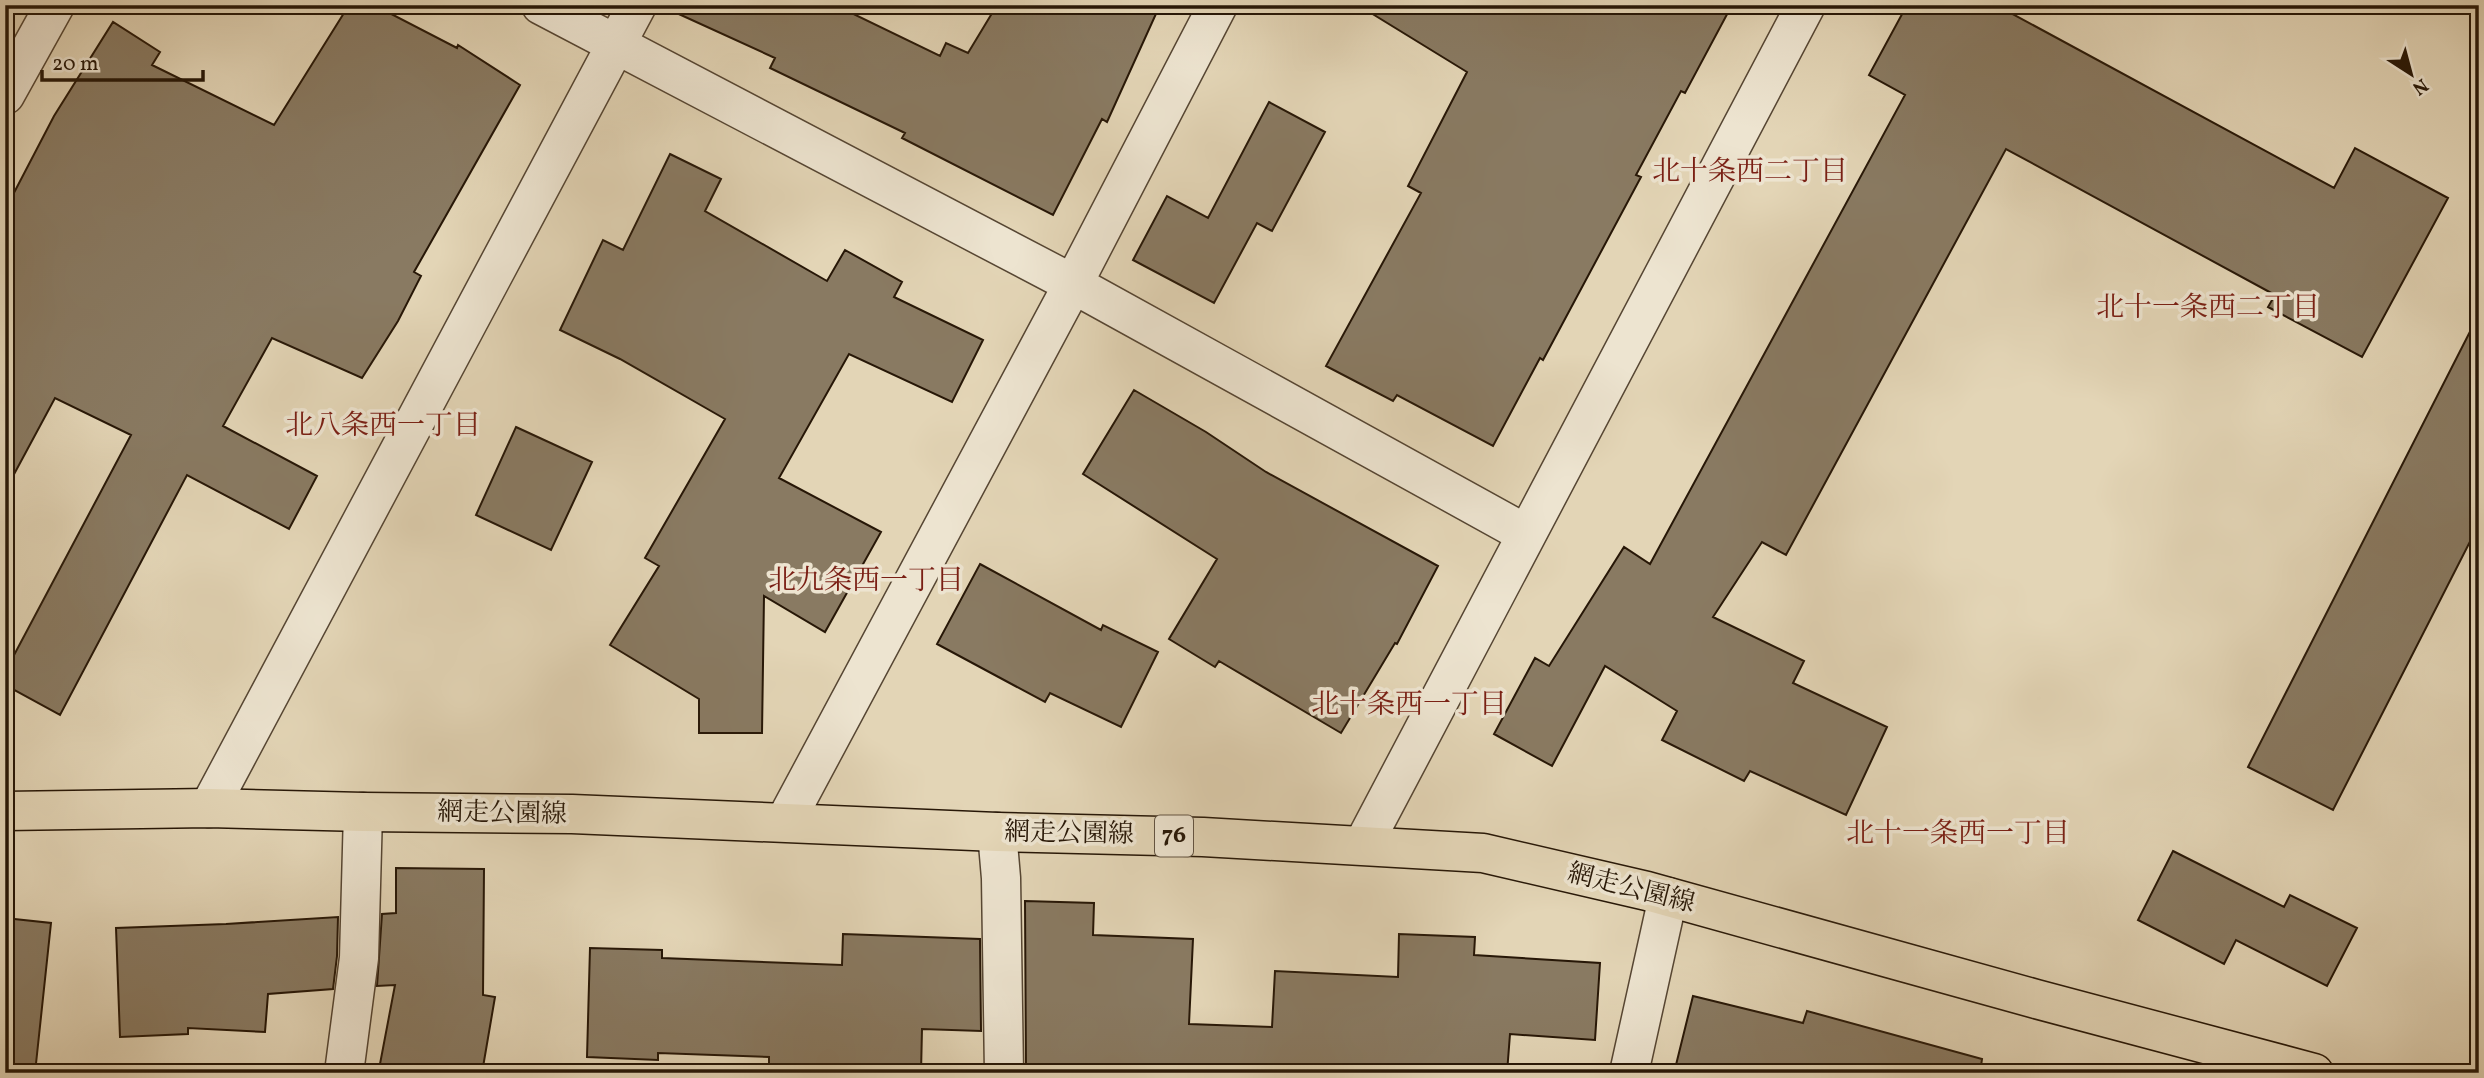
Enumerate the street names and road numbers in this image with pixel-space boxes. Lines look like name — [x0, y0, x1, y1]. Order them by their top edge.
street label: 網走公園線 — [437, 795, 567, 833]
street label: 網走公園線 — [1004, 815, 1134, 853]
road number: 76 — [1155, 816, 1193, 856]
street label: 網走公園線 — [1564, 856, 1698, 922]

